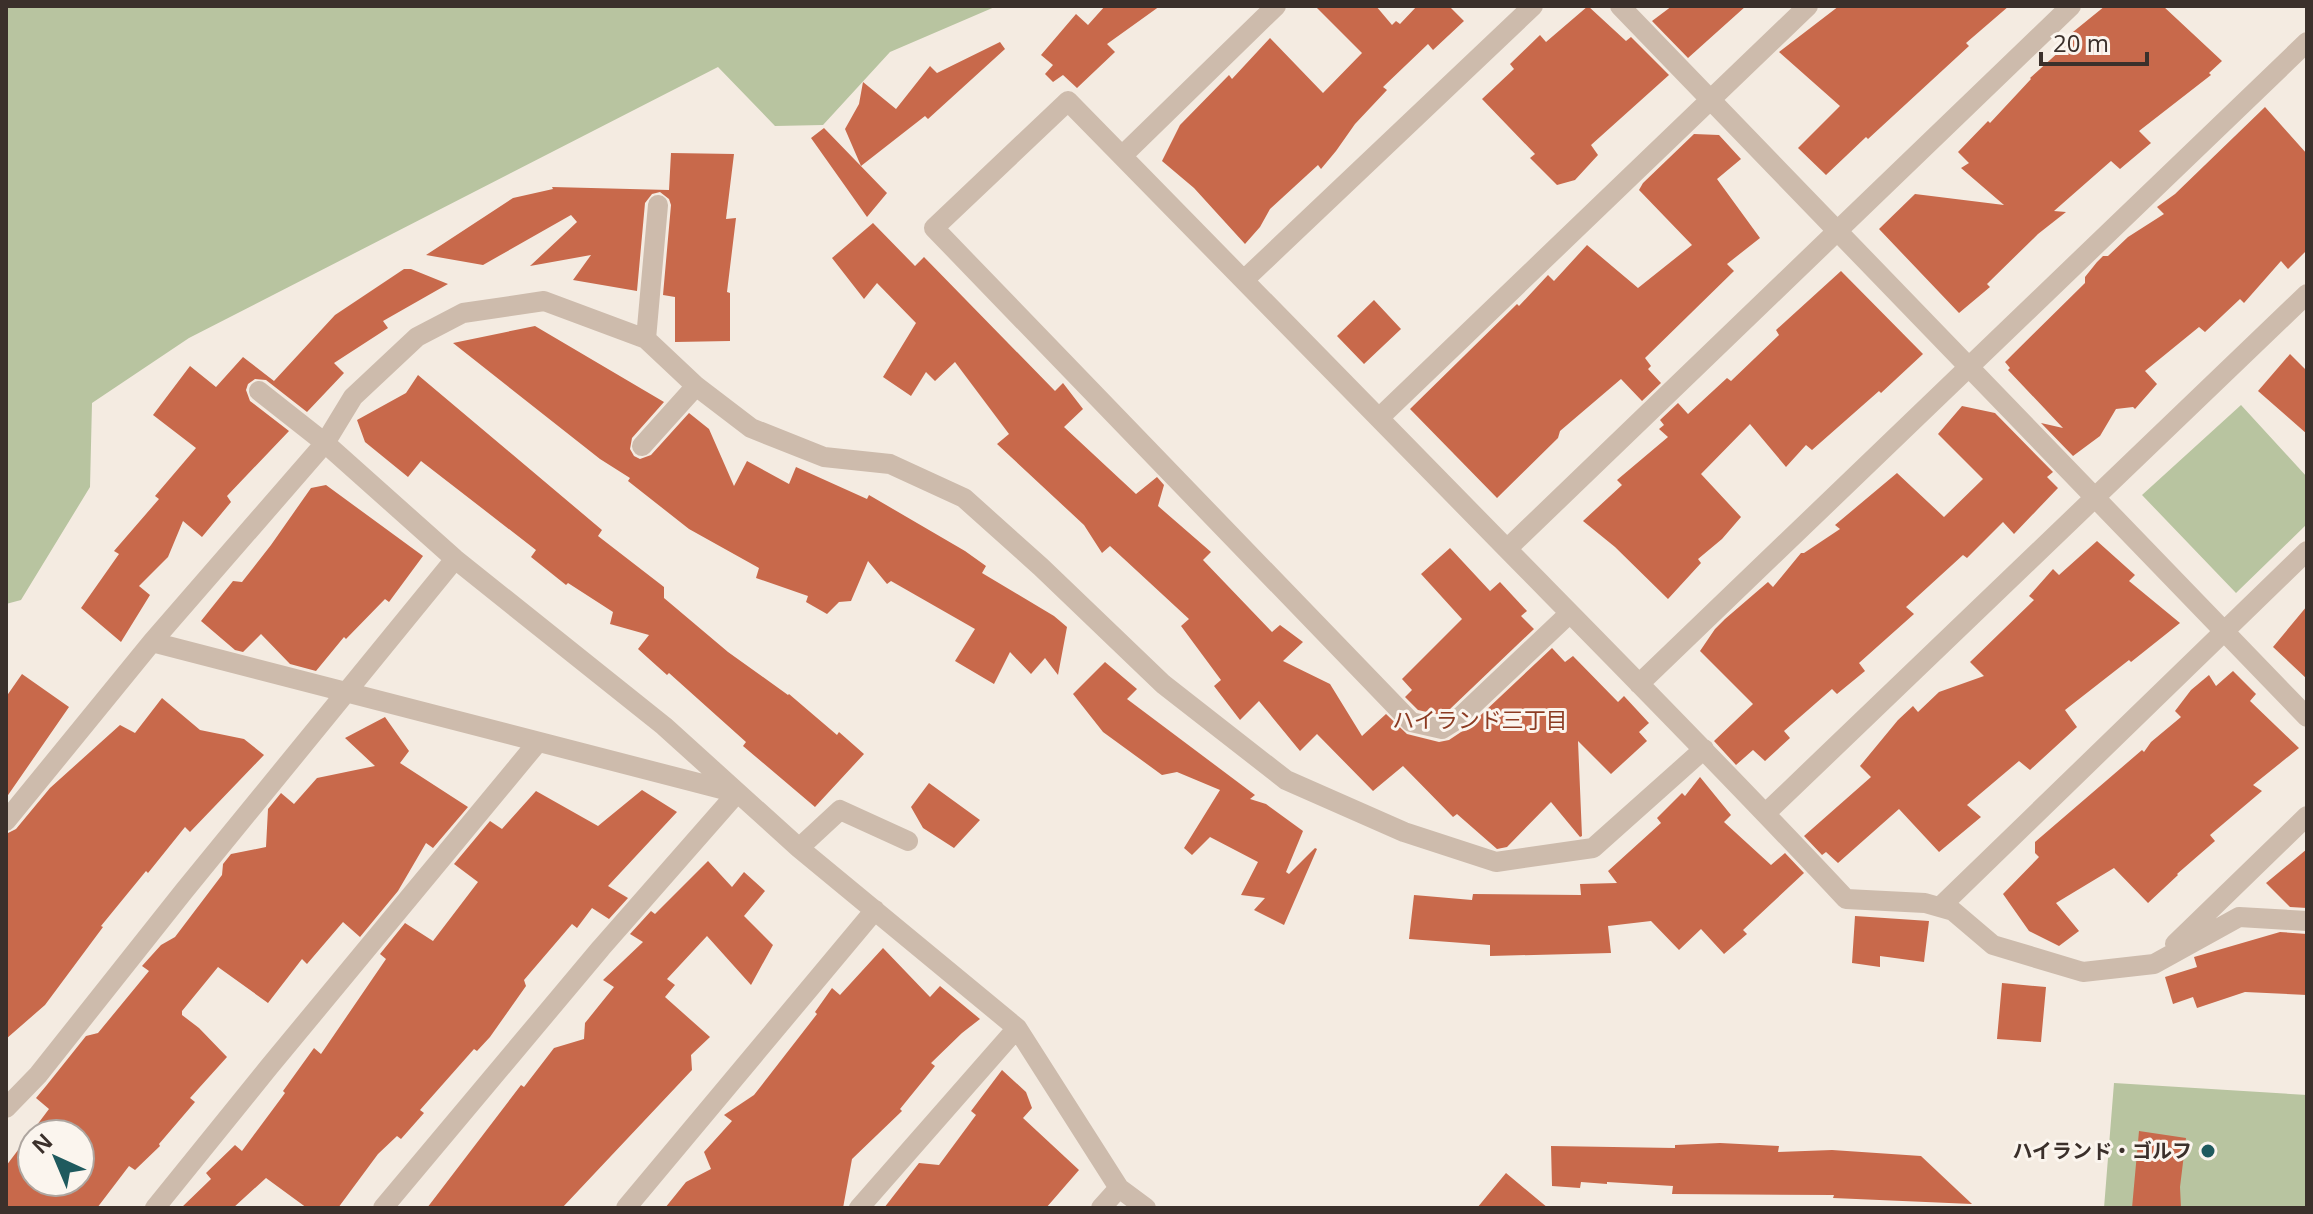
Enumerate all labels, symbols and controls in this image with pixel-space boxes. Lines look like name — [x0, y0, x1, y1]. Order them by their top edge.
scale bar — [2041, 16, 2147, 66]
text: 20 m — [2053, 26, 2109, 59]
district label: ハイランド三丁目 — [1392, 704, 1568, 734]
north arrow — [16, 1118, 96, 1198]
text: N — [25, 1126, 58, 1160]
place label: ハイランド・ゴルフ — [2012, 1137, 2192, 1164]
marker: ハイランド・ゴルフ — [2199, 1142, 2217, 1160]

